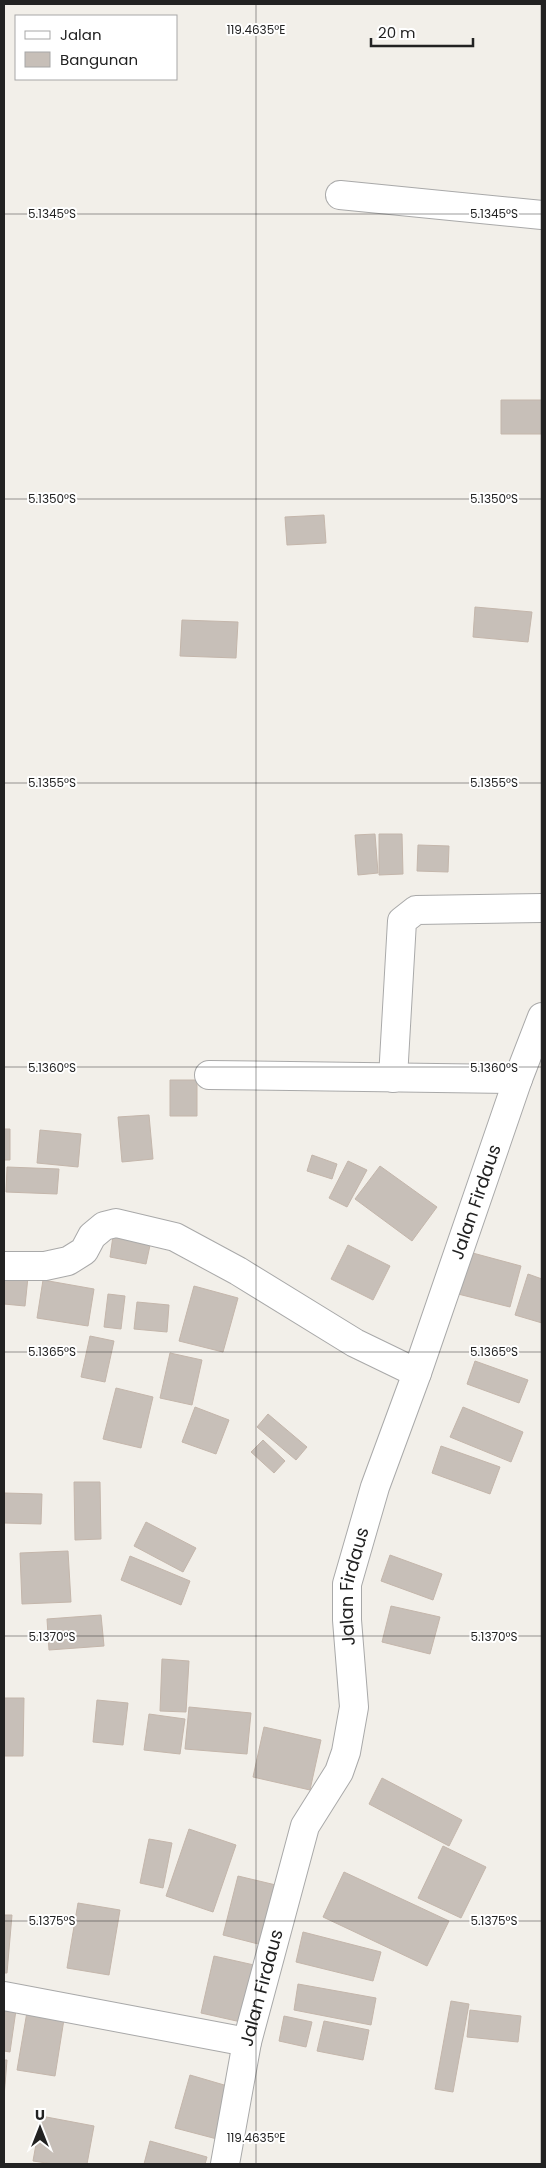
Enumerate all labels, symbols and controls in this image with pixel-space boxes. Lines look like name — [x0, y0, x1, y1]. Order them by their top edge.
legend — [15, 15, 178, 80]
scale bar — [371, 15, 474, 47]
text: 119.4635°E — [227, 21, 285, 38]
text: 20 m — [378, 22, 416, 43]
text: Jalan — [60, 24, 102, 45]
text: Bangunan — [60, 49, 138, 70]
text: 5.1345°S — [28, 205, 76, 222]
text: 5.1345°S — [470, 205, 518, 222]
text: 5.1350°S — [28, 490, 76, 507]
text: 5.1350°S — [470, 490, 518, 507]
text: 5.1355°S — [28, 774, 76, 791]
text: 5.1355°S — [470, 774, 518, 791]
text: 5.1360°S — [28, 1059, 76, 1076]
text: 5.1360°S — [470, 1059, 518, 1076]
street label: Jalan Firdaus — [444, 1141, 507, 1263]
text: 5.1365°S — [28, 1343, 76, 1360]
text: 5.1365°S — [470, 1343, 518, 1360]
street label: Jalan Firdaus — [334, 1524, 375, 1647]
text: 5.1370°S — [28, 1628, 76, 1645]
text: 5.1370°S — [470, 1628, 518, 1645]
text: 5.1375°S — [28, 1912, 76, 1929]
text: 5.1375°S — [470, 1912, 518, 1929]
street label: Jalan Firdaus — [233, 1926, 289, 2049]
north arrow — [15, 2103, 65, 2153]
text: U — [35, 2105, 45, 2125]
text: 119.4635°E — [227, 2129, 285, 2146]

